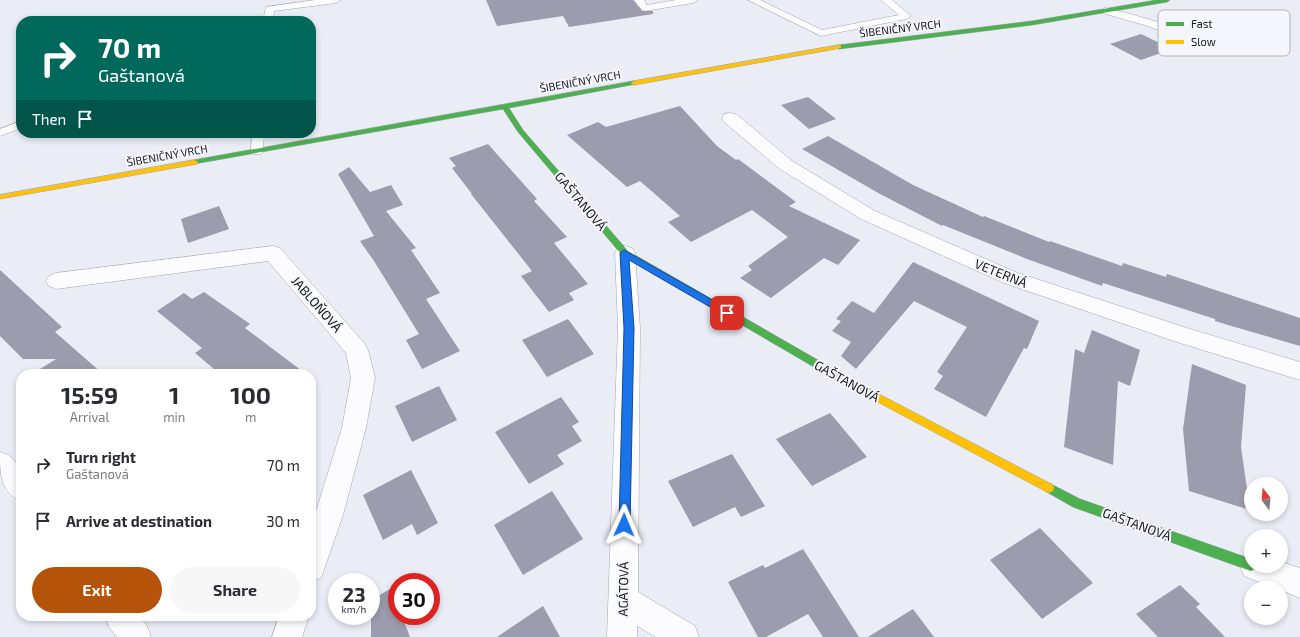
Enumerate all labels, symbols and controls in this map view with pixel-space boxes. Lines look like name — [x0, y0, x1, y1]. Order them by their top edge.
legend — [1158, 10, 1290, 56]
street label: ŠIBENIČNÝ VRCH — [859, 17, 941, 39]
text: Fast — [1191, 17, 1213, 30]
text: 70 m — [98, 30, 161, 64]
icon: right — [32, 32, 84, 84]
text: Slow — [1191, 35, 1216, 48]
text: Gaštanová — [98, 64, 185, 86]
street label: ŠIBENIČNÝ VRCH — [539, 67, 621, 95]
icon: arrive — [74, 108, 96, 130]
text: Then — [32, 110, 66, 128]
street label: ŠIBENIČNÝ VRCH — [126, 141, 208, 169]
street label: GAŠTANOVÁ — [552, 168, 611, 234]
street label: VETERNÁ — [972, 254, 1030, 291]
street label: JABLOŇOVÁ — [288, 272, 346, 335]
pin — [710, 296, 744, 330]
icon: arrive — [716, 302, 738, 324]
street label: GAŠTANOVÁ — [812, 356, 883, 405]
text: 15:59 — [61, 380, 118, 409]
text: 1 — [169, 380, 179, 409]
text: 100 — [230, 380, 271, 409]
text: Arrival — [70, 409, 109, 425]
text: min — [163, 409, 185, 425]
text: m — [245, 409, 256, 425]
text: Turn right — [66, 448, 136, 466]
icon: right — [32, 454, 54, 476]
text: 70 m — [267, 456, 300, 474]
text: Gaštanová — [66, 466, 129, 482]
north arrow — [1244, 477, 1288, 521]
map controls — [1244, 477, 1288, 625]
street label: GAŠTANOVÁ — [1101, 503, 1174, 544]
position arrow — [603, 504, 645, 546]
icon: arrive — [32, 510, 54, 532]
text: Arrive at destination — [66, 512, 212, 530]
text: 30 m — [266, 512, 300, 530]
button: + — [1244, 529, 1288, 573]
street label: AGÁTOVÁ — [614, 561, 631, 617]
button: Exit — [32, 567, 162, 613]
button: Share — [170, 567, 300, 613]
speed limit sign: 30 — [388, 573, 440, 625]
button: − — [1244, 581, 1288, 625]
text: 23 — [343, 582, 365, 606]
text: km/h — [342, 603, 366, 615]

